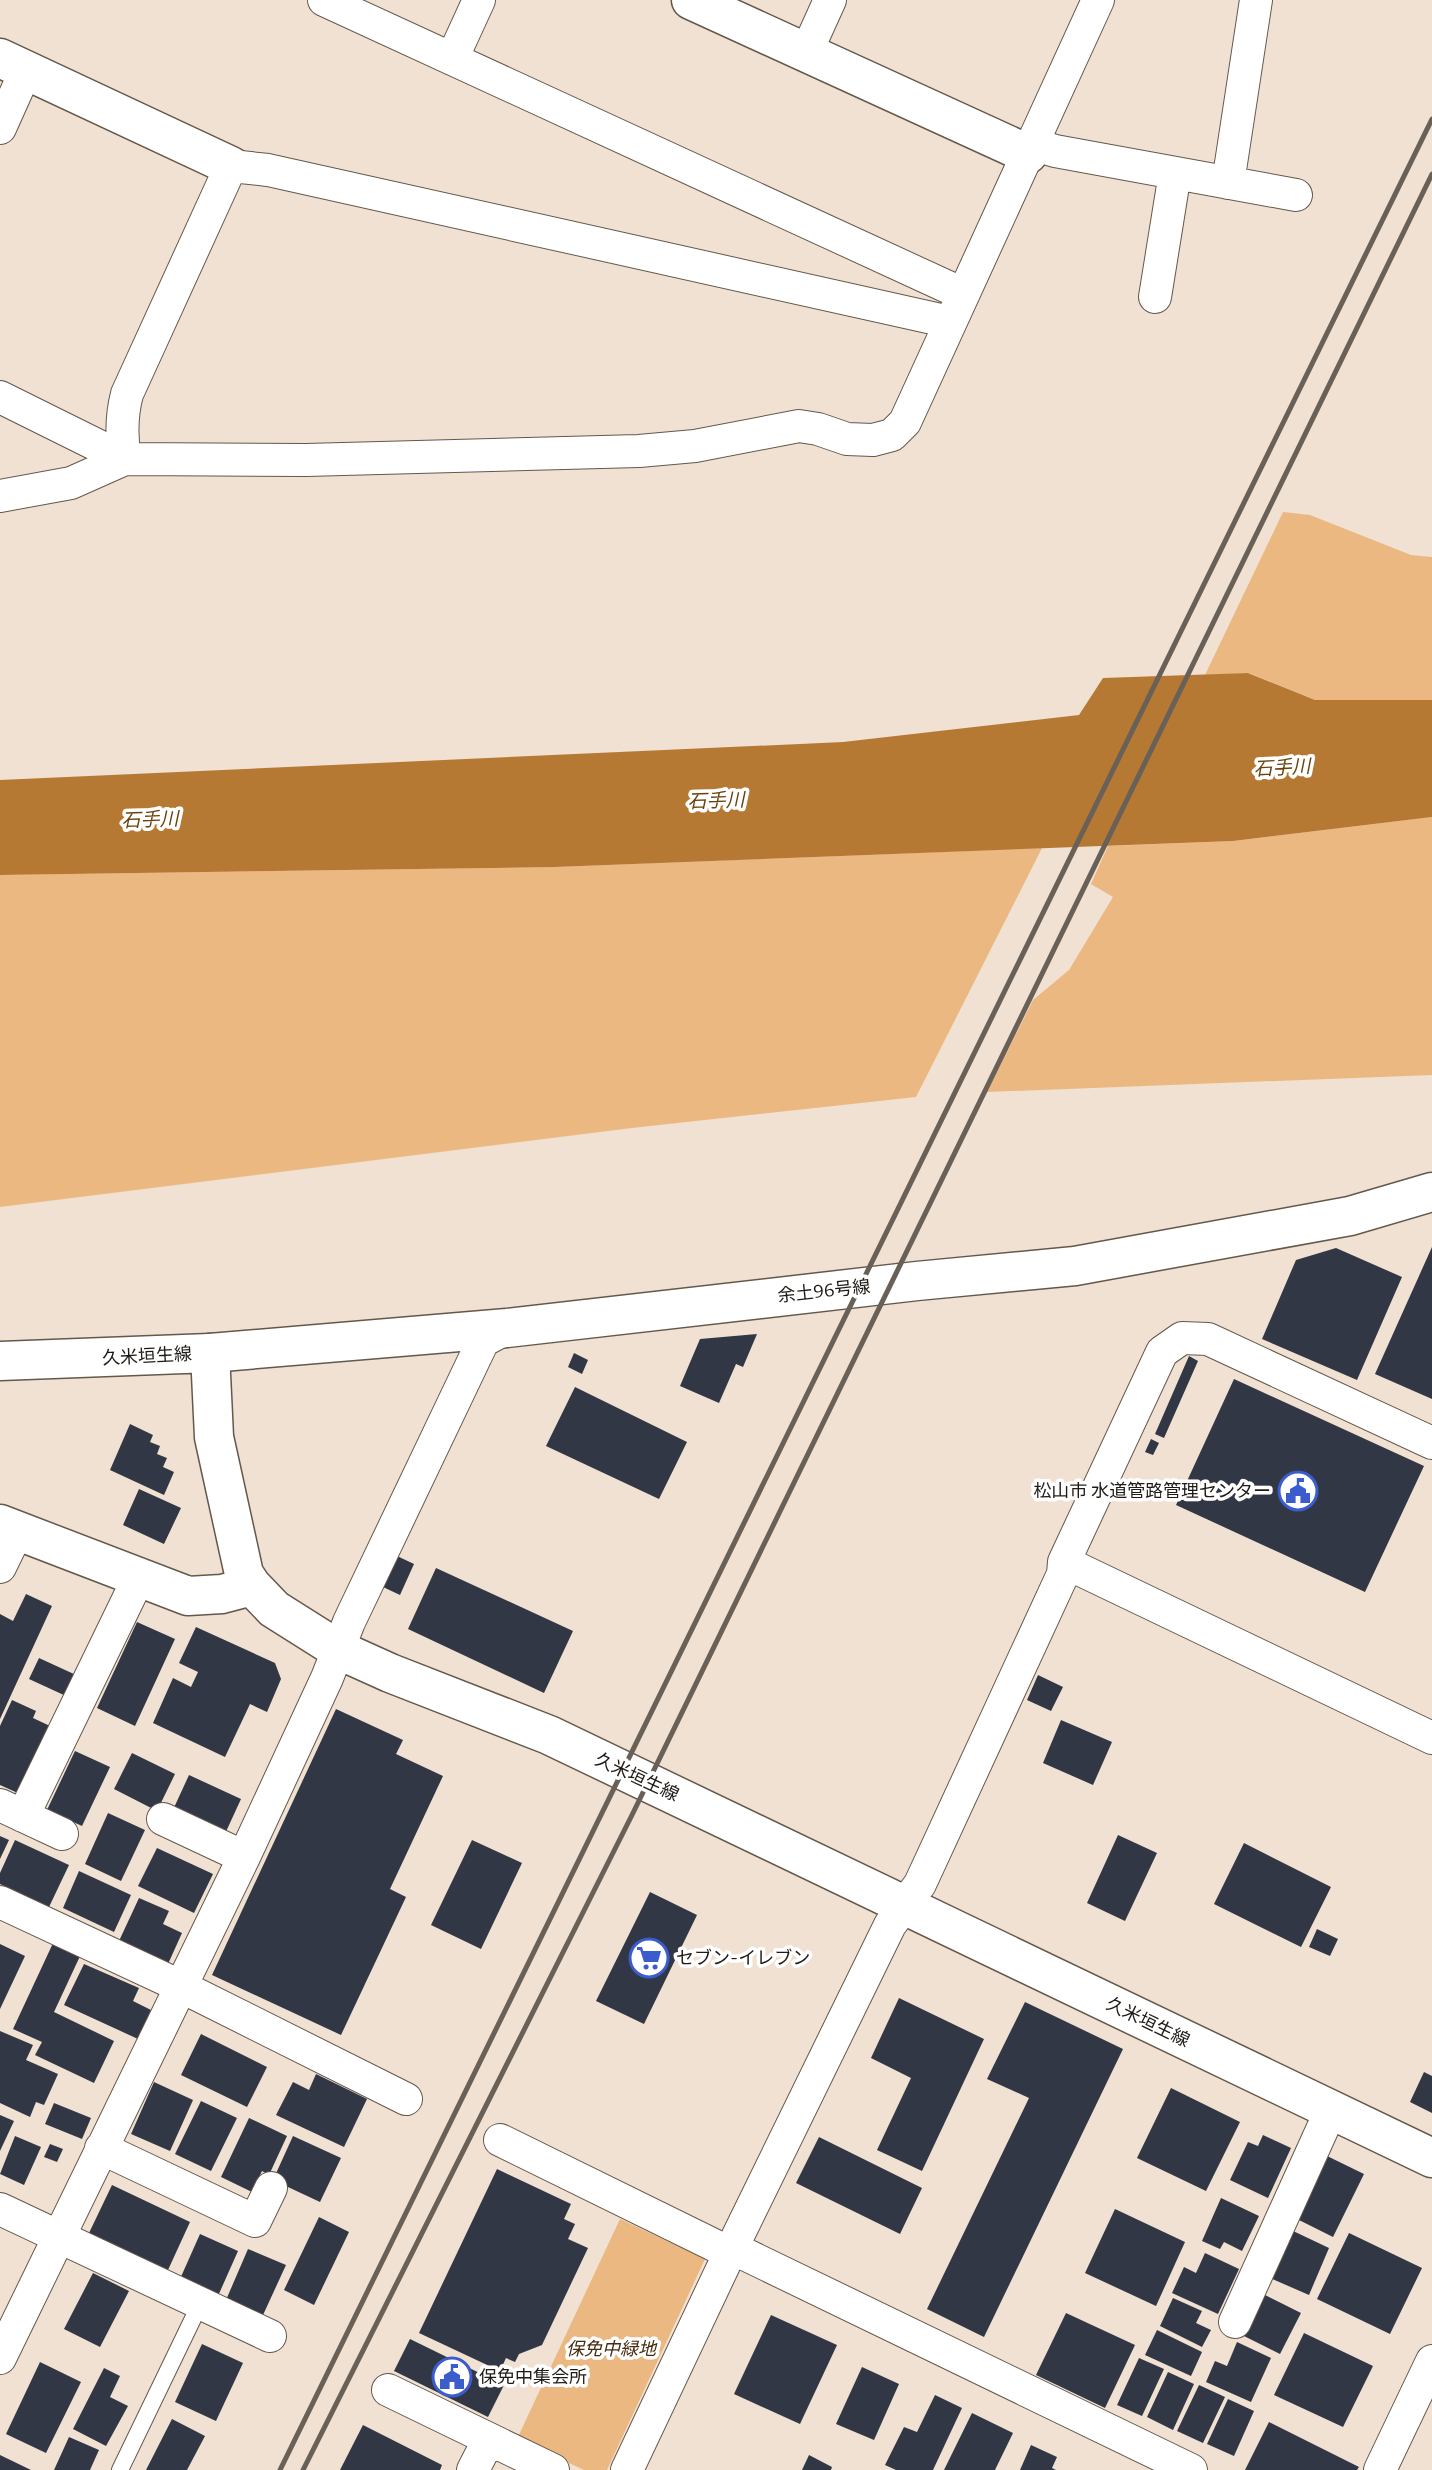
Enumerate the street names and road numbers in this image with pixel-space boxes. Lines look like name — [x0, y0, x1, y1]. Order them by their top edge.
street label: 余土96号線 — [777, 1275, 871, 1307]
street label: 久米垣生線 — [101, 1343, 193, 1369]
street label: 久米垣生線 — [592, 1748, 682, 1806]
street label: 久米垣生線 — [1103, 1992, 1193, 2052]

